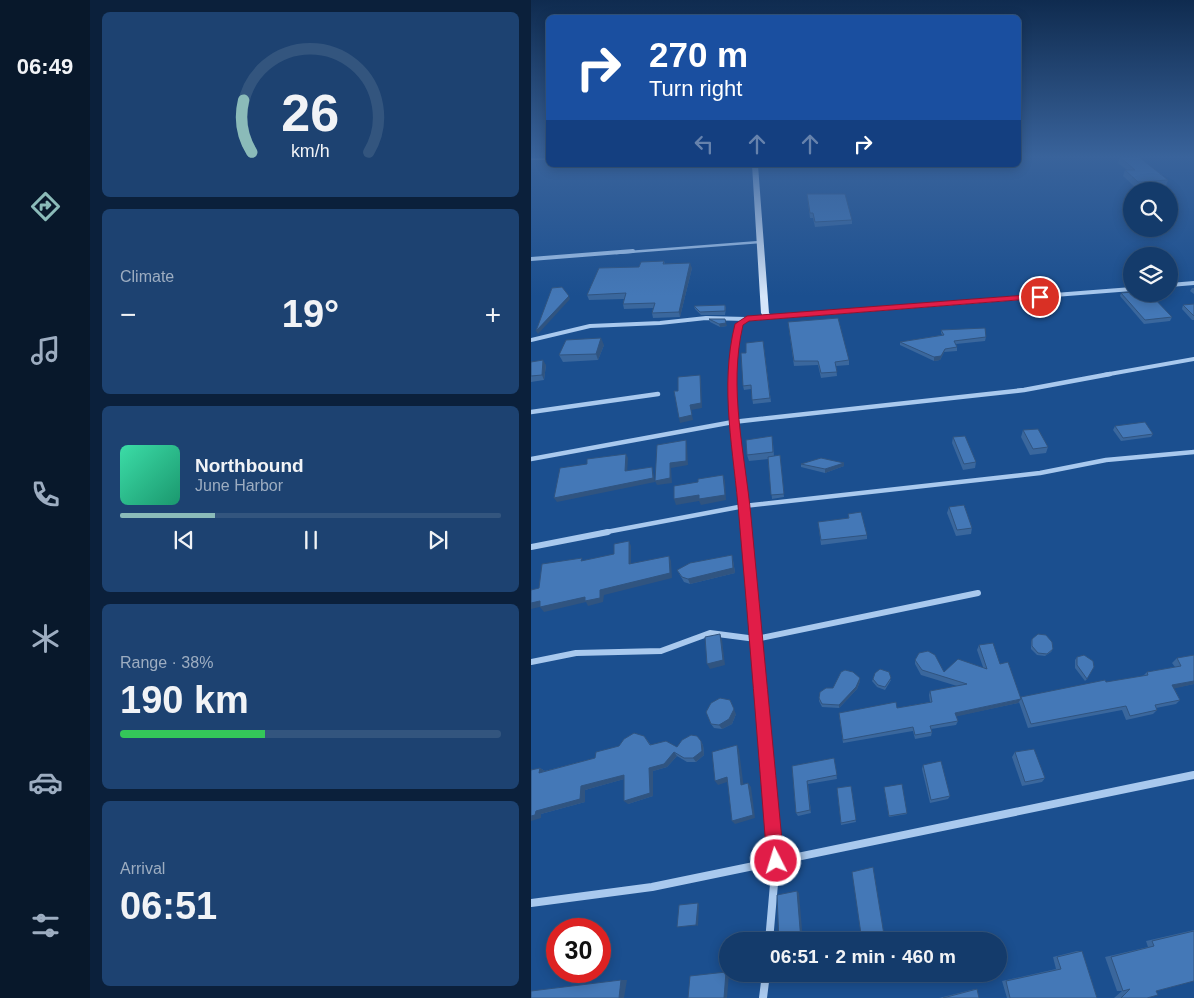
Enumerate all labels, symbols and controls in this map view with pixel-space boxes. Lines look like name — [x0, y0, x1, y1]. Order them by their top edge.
icon: right — [566, 35, 631, 100]
text: 270 m — [649, 35, 748, 74]
text: 06:49 — [17, 54, 73, 79]
text: Turn right — [649, 76, 742, 101]
text: 26 — [282, 84, 339, 142]
icon: left — [690, 130, 718, 158]
icon: ahead — [743, 130, 771, 158]
icon: ahead — [796, 130, 824, 158]
icon: right — [849, 130, 877, 158]
text: km/h — [291, 141, 330, 161]
map controls — [1123, 182, 1178, 302]
button: search — [1123, 182, 1178, 237]
icon: directions — [28, 189, 63, 224]
button: layers — [1123, 247, 1178, 302]
text: Climate — [120, 268, 174, 285]
pin — [1019, 276, 1061, 318]
icon: arrive — [1026, 283, 1054, 311]
text: 19° — [282, 293, 339, 335]
text: − — [120, 299, 136, 330]
text: + — [485, 299, 501, 330]
icon: music — [28, 333, 63, 368]
text: Northbound — [195, 455, 304, 476]
icon: phone — [28, 477, 63, 512]
text: June Harbor — [195, 477, 283, 494]
icon: previous — [170, 526, 198, 554]
icon: pause — [297, 526, 325, 554]
icon: next — [424, 526, 452, 554]
icon: climate — [28, 621, 63, 656]
text: Range · 38% — [120, 654, 213, 671]
text: 190 km — [120, 679, 249, 721]
icon: car — [28, 765, 63, 800]
position arrow — [749, 834, 801, 886]
text: Arrival — [120, 860, 165, 877]
text: 06:51 — [120, 885, 217, 927]
icon: filters — [28, 908, 63, 943]
speed limit sign: 30 — [546, 918, 611, 983]
text: 06:51 · 2 min · 460 m — [770, 946, 956, 967]

